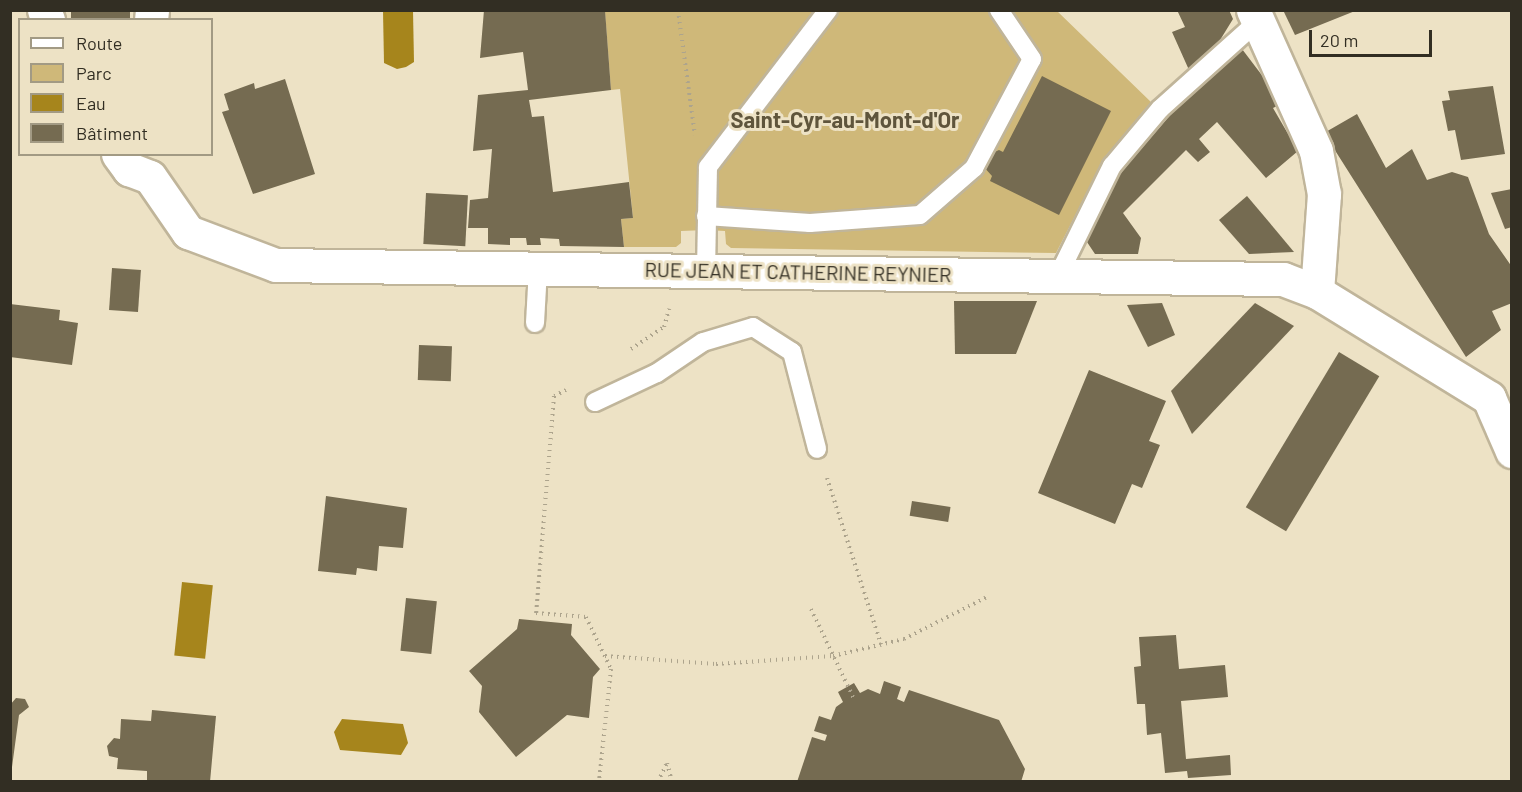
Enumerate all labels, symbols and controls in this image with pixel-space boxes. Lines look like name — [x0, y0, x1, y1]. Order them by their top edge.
legend — [18, 18, 213, 156]
scale bar — [1312, 18, 1435, 56]
text: 20 m — [1320, 29, 1358, 51]
text: Route — [76, 32, 122, 54]
text: Parc — [76, 62, 112, 84]
text: Eau — [76, 92, 106, 114]
district label: Saint-Cyr-au-Mont-d'Or — [730, 107, 960, 133]
text: Bâtiment — [76, 122, 148, 144]
street label: RUE JEAN ET CATHERINE REYNIER — [644, 257, 952, 287]

